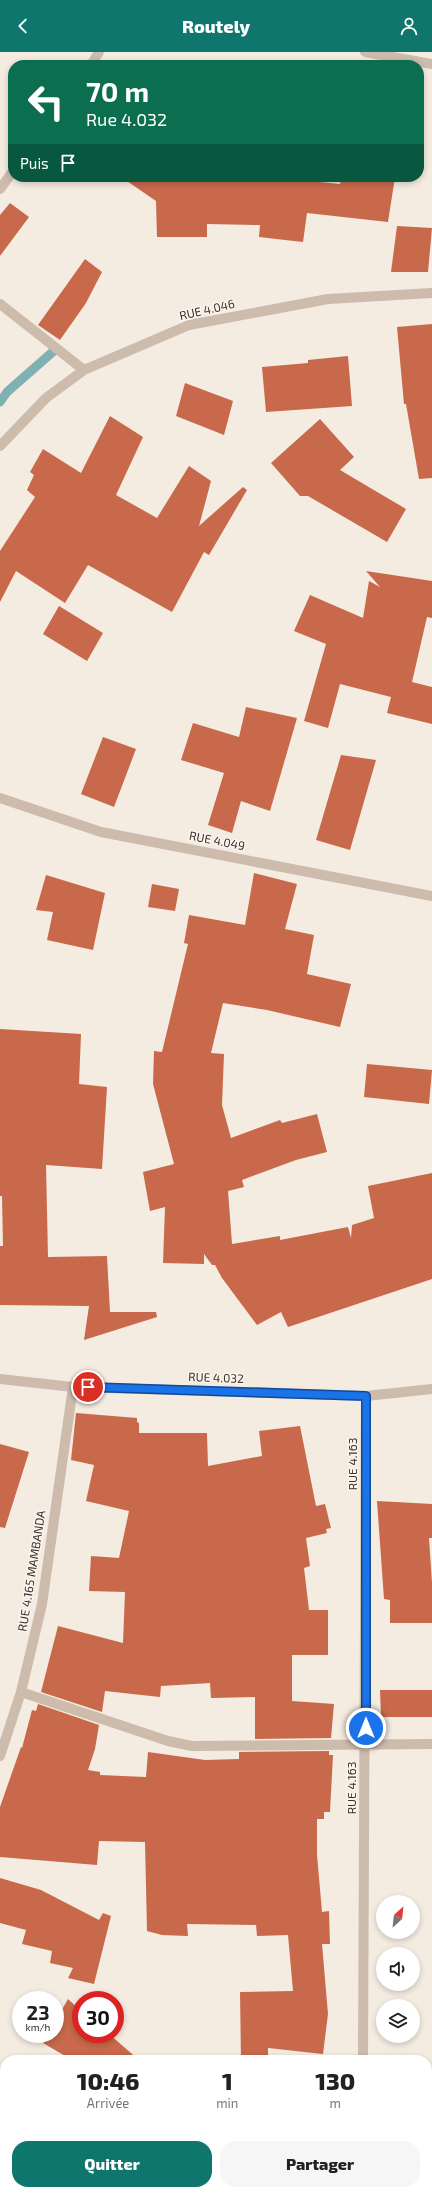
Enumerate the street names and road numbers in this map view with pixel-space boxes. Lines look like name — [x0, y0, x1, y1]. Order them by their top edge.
street label: RUE 4.046 — [178, 296, 236, 322]
street label: RUE 4.049 — [188, 828, 246, 852]
street label: RUE 4.032 — [188, 1369, 244, 1385]
street label: RUE 4.163 — [345, 1438, 359, 1490]
street label: RUE 4.165 MAMBANDA — [15, 1509, 48, 1632]
street label: RUE 4.163 — [344, 1762, 358, 1814]

